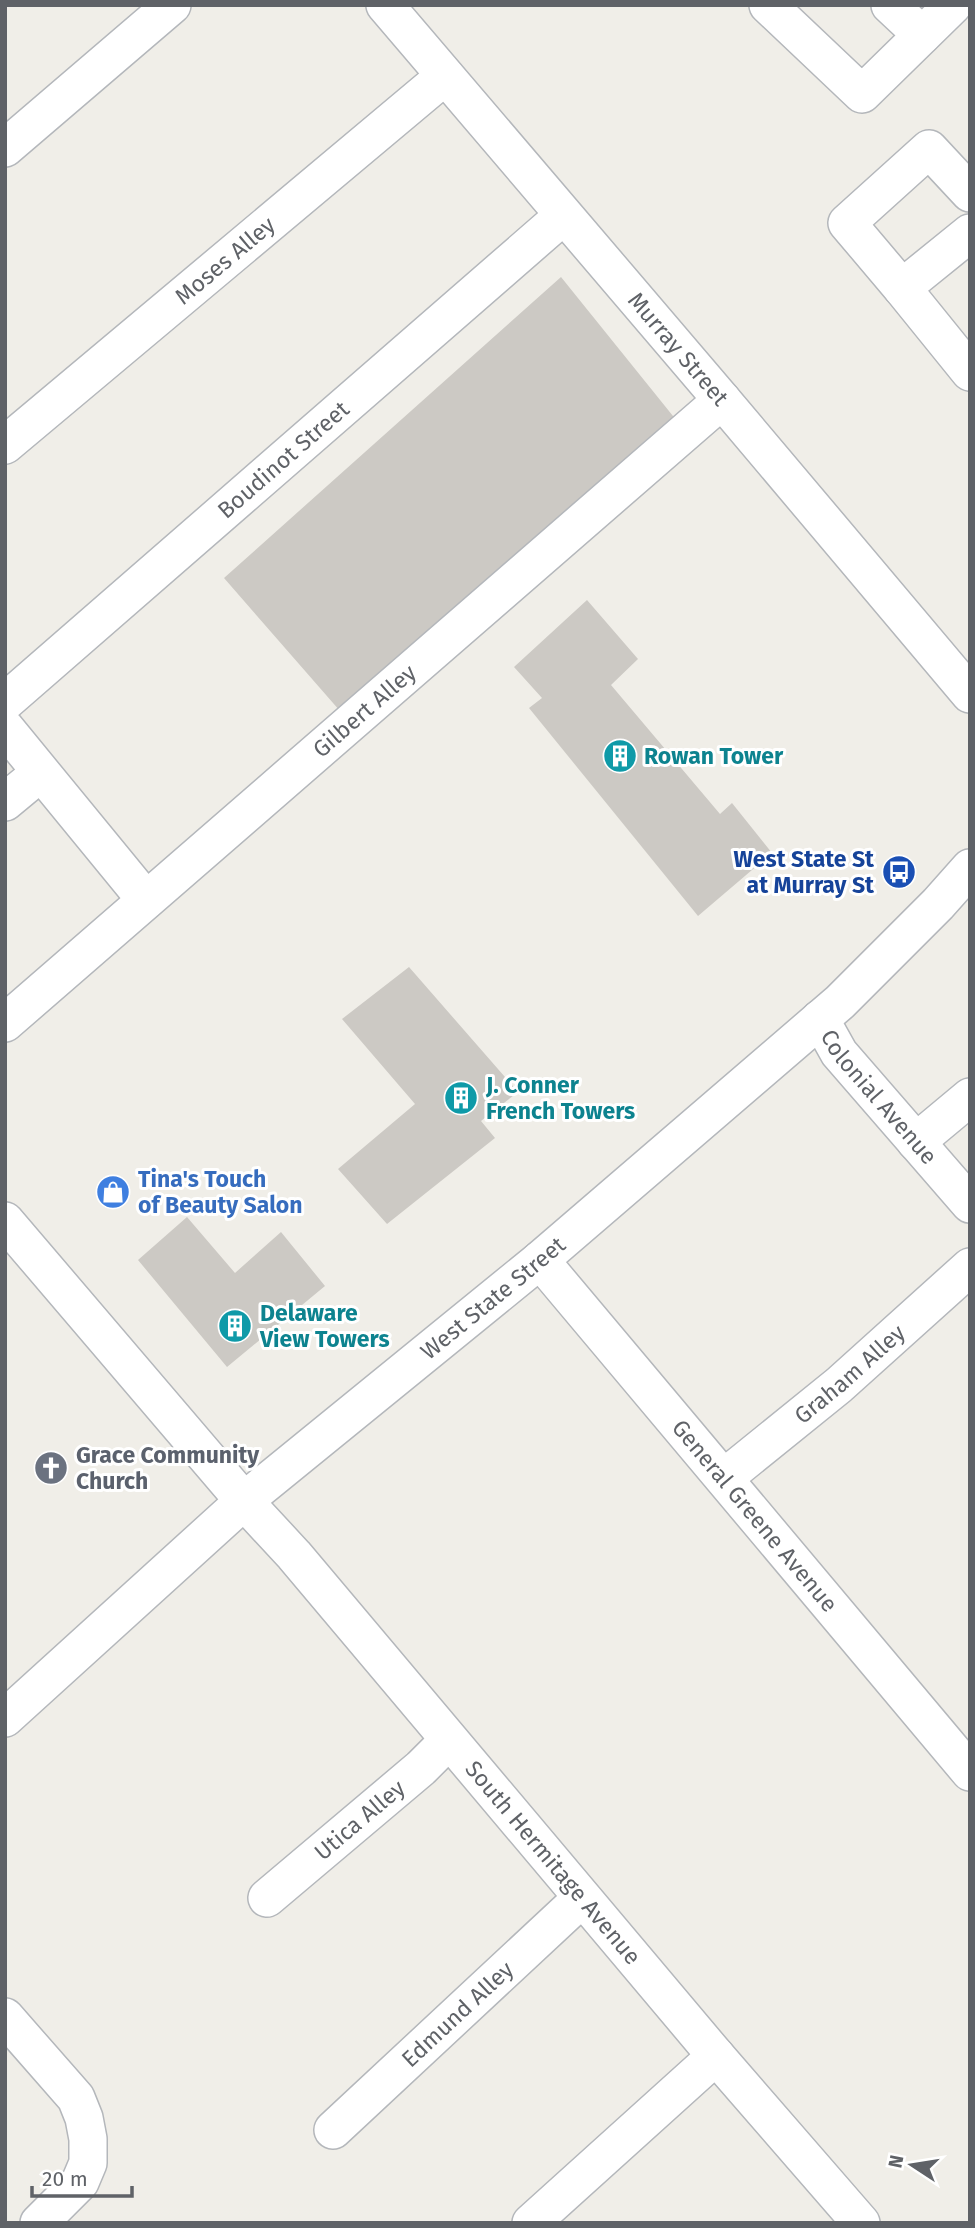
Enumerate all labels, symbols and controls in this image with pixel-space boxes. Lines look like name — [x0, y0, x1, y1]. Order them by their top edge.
street label: Moses Alley — [169, 210, 281, 310]
street label: Murray Street — [622, 286, 735, 412]
street label: Boudinot Street — [212, 394, 355, 524]
street label: Gilbert Alley — [307, 658, 422, 763]
building icon: Rowan Tower — [601, 737, 639, 775]
place label: Rowan Tower — [644, 742, 784, 770]
place label: West State St at Murray St — [734, 845, 875, 899]
bus stop icon: West State St at Murray St — [880, 853, 918, 891]
street label: Colonial Avenue — [815, 1025, 943, 1170]
place label: J. Conner French Towers — [485, 1071, 635, 1125]
building icon: J. Conner French Towers — [442, 1079, 480, 1117]
place label: Tina's Touch of Beauty Salon — [138, 1165, 303, 1219]
shop icon: Tina's Touch of Beauty Salon — [94, 1173, 132, 1211]
street label: West State Street — [415, 1230, 572, 1366]
place label: Delaware View Towers — [259, 1299, 390, 1353]
building icon: Delaware View Towers — [216, 1307, 254, 1345]
street label: Graham Alley — [789, 1318, 911, 1430]
street label: General Greene Avenue — [666, 1414, 844, 1618]
place label: Grace Community Church — [76, 1441, 260, 1495]
church icon: Grace Community Church — [32, 1449, 70, 1487]
street label: South Hermitage Avenue — [459, 1755, 647, 1970]
street label: Utica Alley — [308, 1773, 411, 1866]
street label: Edmund Alley — [396, 1955, 520, 2073]
north arrow — [877, 2130, 947, 2200]
text: N — [883, 2153, 908, 2170]
scale bar — [32, 2154, 131, 2198]
text: 20 m — [42, 2166, 88, 2192]

